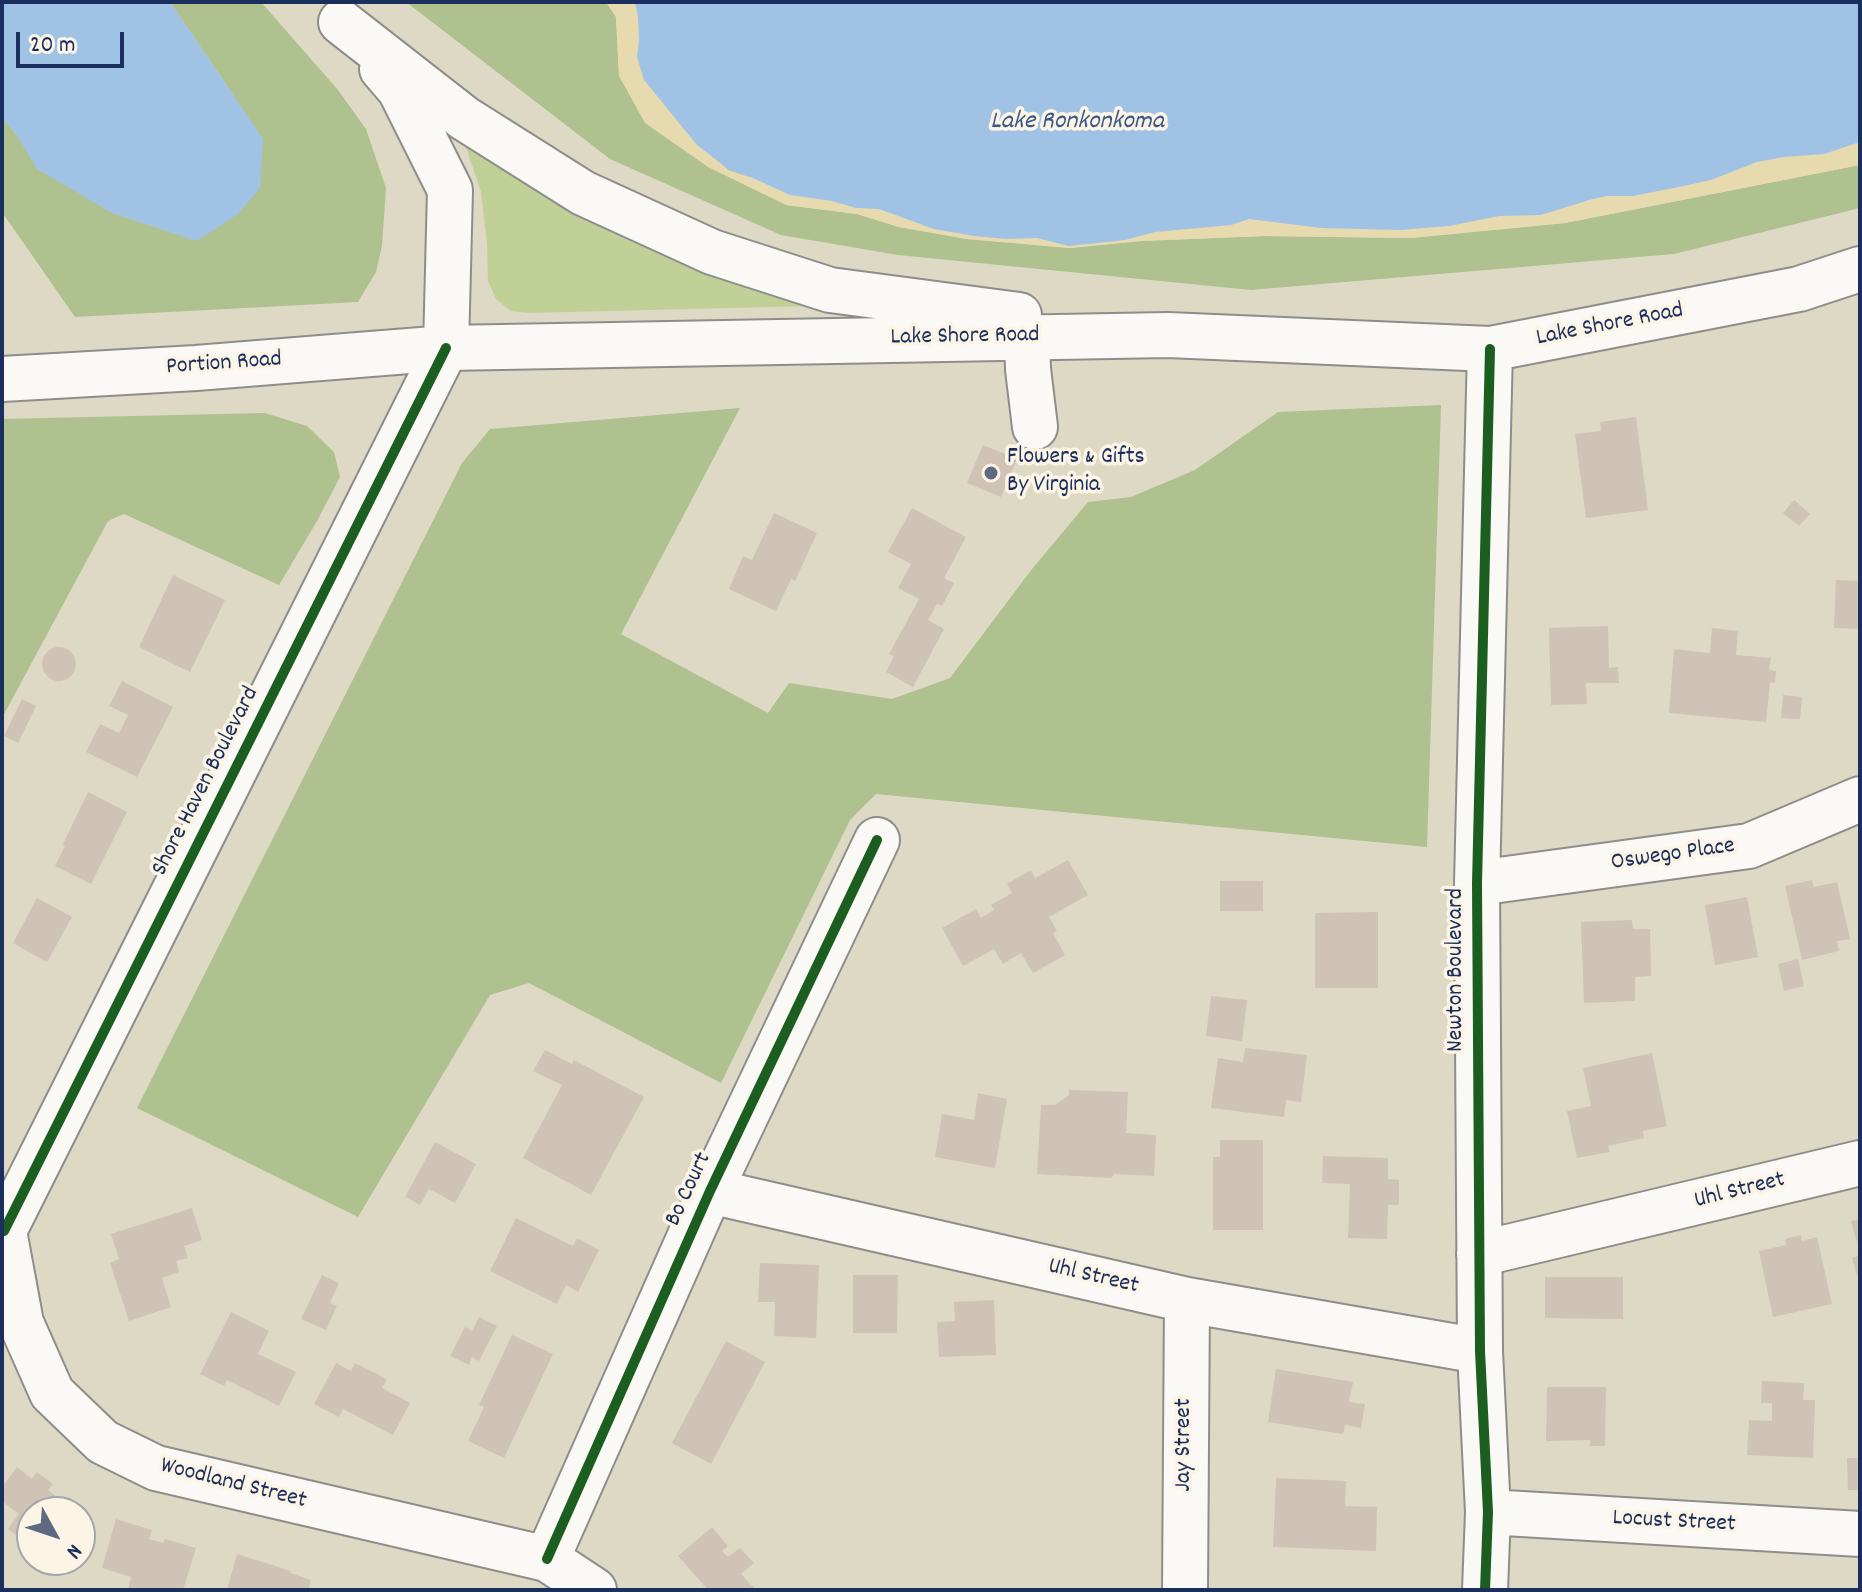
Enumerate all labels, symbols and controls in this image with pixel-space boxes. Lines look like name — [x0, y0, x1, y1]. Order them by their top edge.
scale bar — [20, 16, 128, 66]
text: 20 m — [30, 29, 76, 63]
water label: Lake Ronkonkoma — [990, 107, 1164, 139]
street label: Lake Shore Road — [1534, 298, 1686, 354]
street label: Lake Shore Road — [890, 322, 1040, 354]
street label: Portion Road — [165, 347, 283, 383]
place label: Flowers & Gifts By Virginia — [1007, 445, 1145, 501]
marker: Flowers & Gifts By Virginia — [982, 464, 1000, 482]
street label: Shore Haven Boulevard — [147, 683, 267, 881]
street label: Oswego Place — [1609, 833, 1737, 879]
street label: Newton Boulevard — [1444, 888, 1472, 1052]
street label: Bo Court — [660, 1148, 720, 1232]
street label: Uhl Street — [1692, 1167, 1788, 1217]
street label: Uhl Street — [1045, 1254, 1141, 1302]
street label: Jay Street — [1172, 1398, 1200, 1492]
street label: Woodland Street — [157, 1453, 309, 1517]
north arrow — [16, 1496, 96, 1576]
street label: Locust Street — [1612, 1505, 1736, 1541]
text: N — [58, 1536, 89, 1565]

